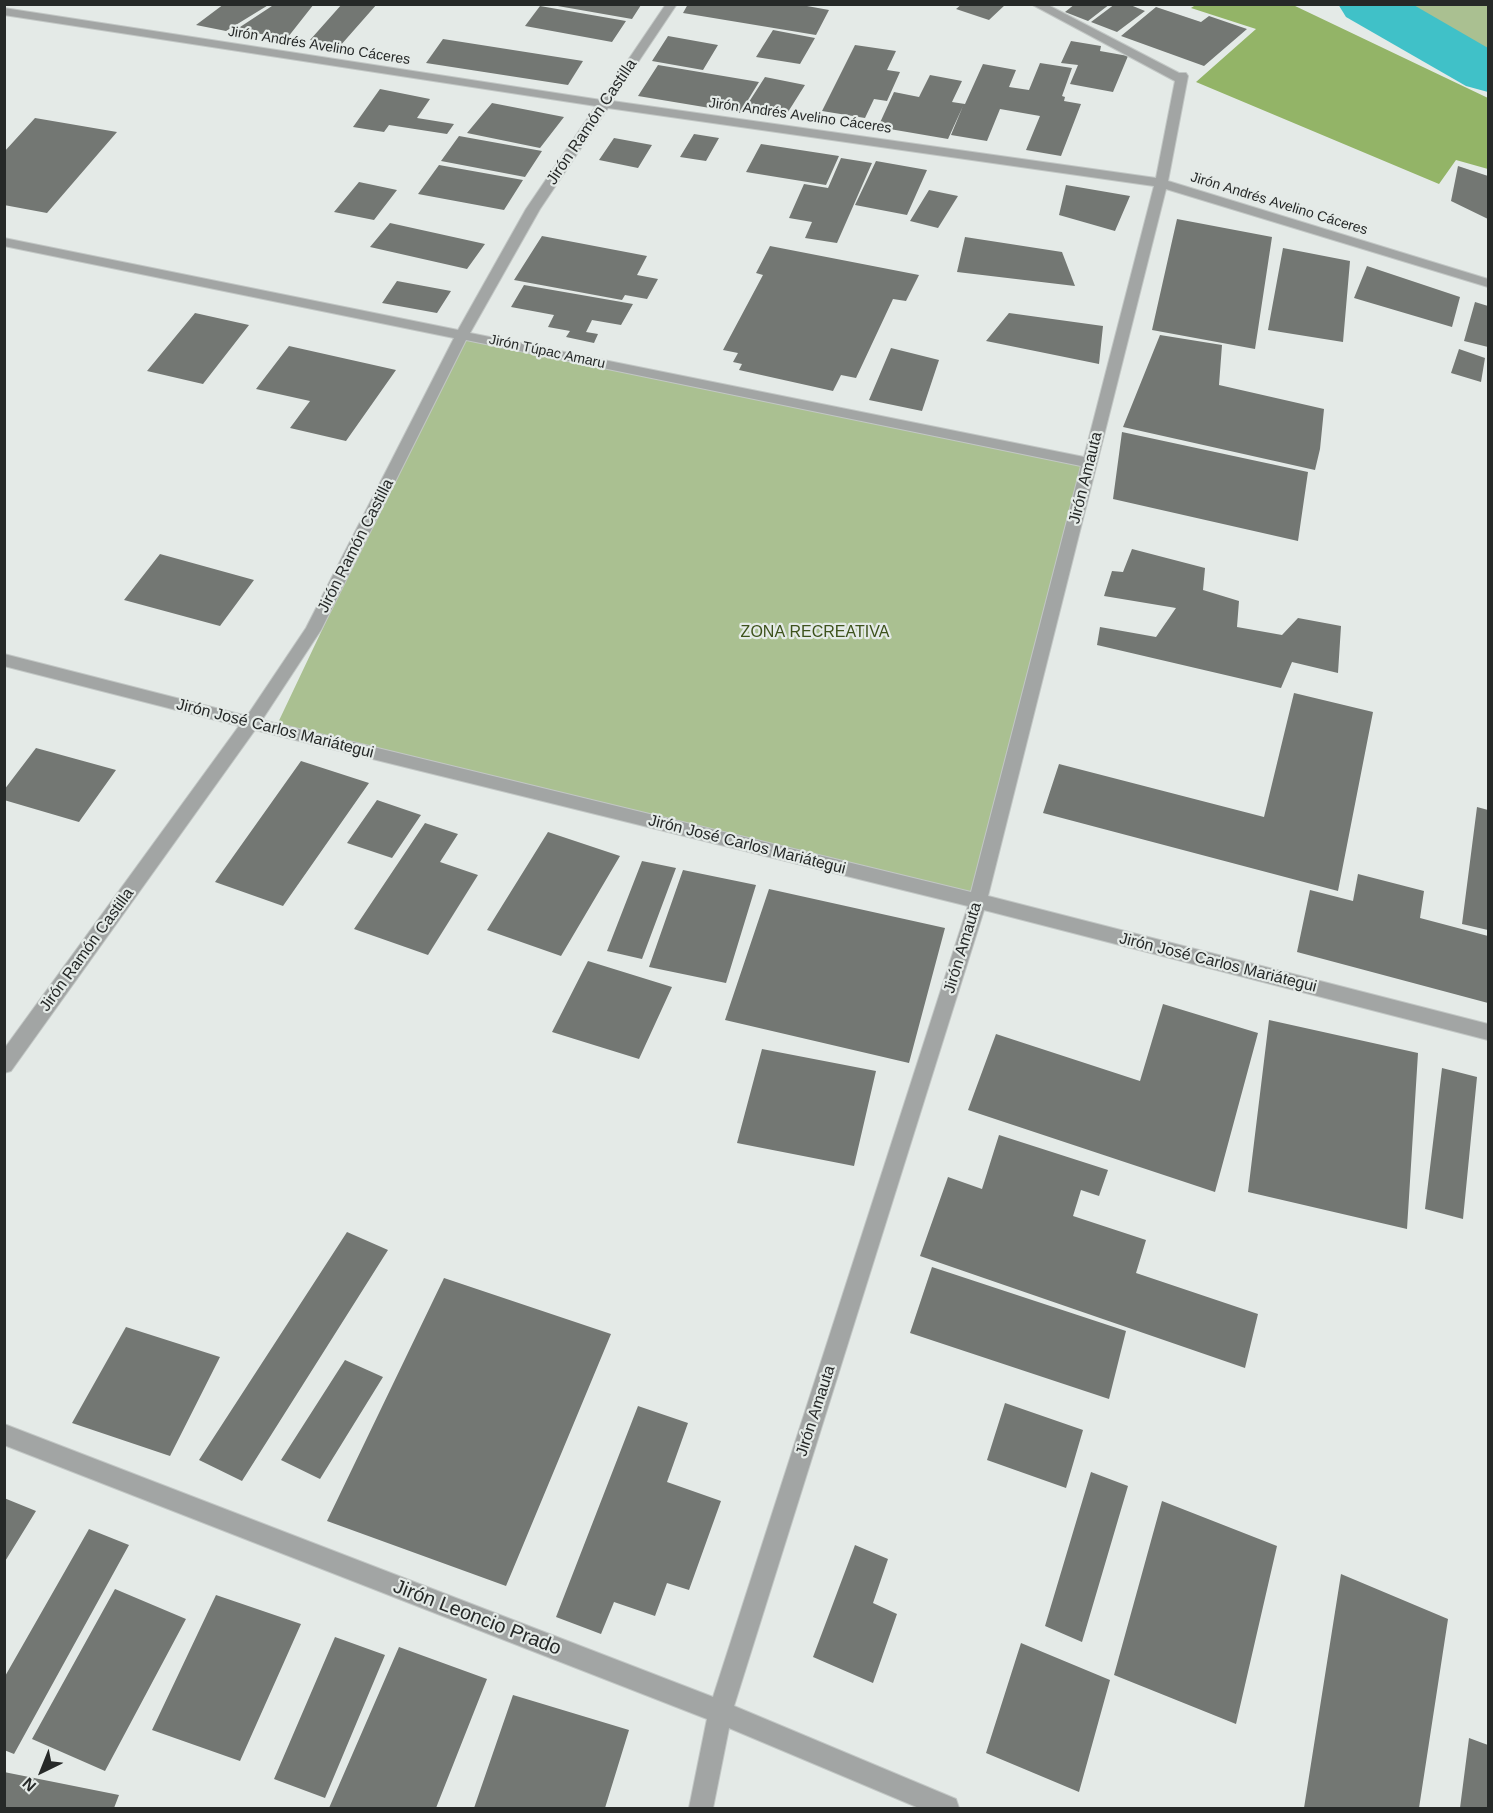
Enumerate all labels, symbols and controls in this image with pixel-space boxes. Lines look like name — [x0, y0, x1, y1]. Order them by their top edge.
street label: Jirón Andrés Avelino Cáceres — [227, 23, 411, 69]
street label: Jirón Ramón Castilla — [543, 55, 641, 189]
street label: Jirón Andrés Avelino Cáceres — [708, 95, 892, 137]
street label: Jirón Andrés Avelino Cáceres — [1188, 169, 1370, 239]
street label: Jirón Túpac Amaru — [487, 331, 607, 373]
street label: Jirón Amauta — [1065, 430, 1107, 526]
street label: Jirón Ramón Castilla — [314, 476, 398, 616]
park label: ZONA RECREATIVA — [741, 623, 889, 643]
street label: Jirón José Carlos Mariátegui — [174, 695, 376, 763]
street label: Jirón José Carlos Mariátegui — [646, 811, 848, 879]
street label: Jirón Ramón Castilla — [36, 885, 138, 1015]
street label: Jirón Amauta — [940, 900, 986, 996]
street label: Jirón José Carlos Mariátegui — [1117, 929, 1319, 997]
street label: Jirón Amauta — [792, 1363, 840, 1459]
street label: Jirón Leoncio Prado — [390, 1575, 564, 1661]
north arrow — [12, 1741, 72, 1801]
text: N — [19, 1774, 39, 1795]

